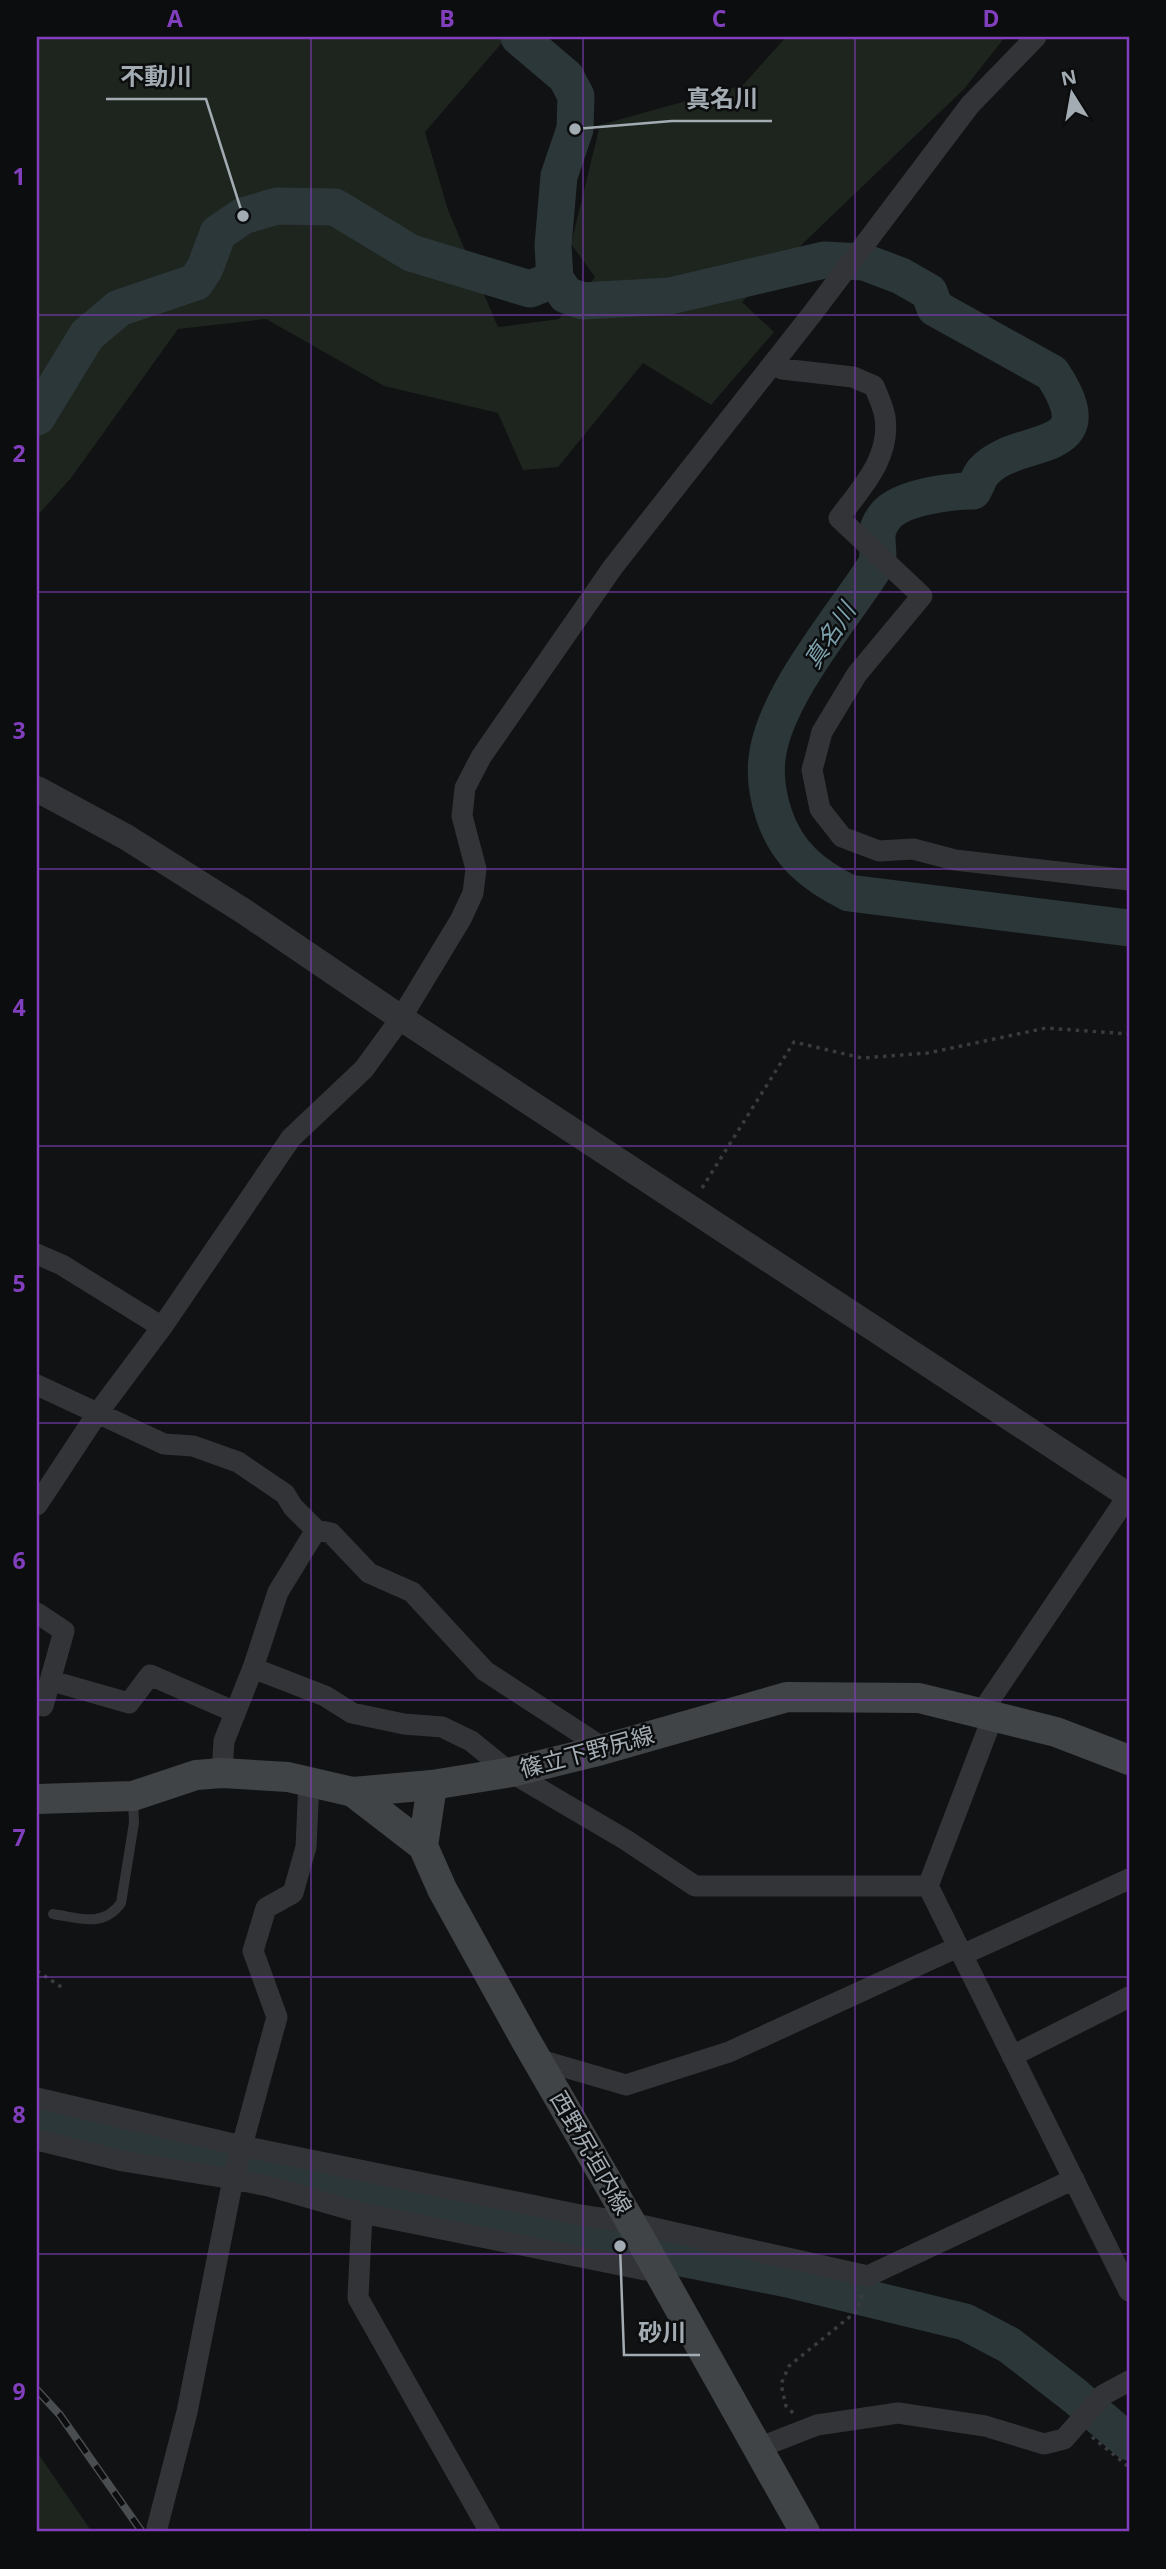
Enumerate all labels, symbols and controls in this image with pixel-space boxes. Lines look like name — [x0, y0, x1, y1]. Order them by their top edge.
text: A — [167, 2, 183, 34]
text: B — [439, 2, 455, 34]
text: C — [712, 2, 726, 34]
text: D — [982, 2, 1000, 34]
callout: 不動川 — [106, 54, 206, 99]
text: 不動川 — [120, 59, 192, 92]
north arrow — [1036, 60, 1106, 130]
text: N — [1059, 63, 1079, 92]
callout: 真名川 — [672, 76, 772, 121]
text: 真名川 — [686, 81, 758, 114]
text: 1 — [12, 160, 26, 192]
text: 2 — [12, 437, 26, 469]
water label: 真名川 — [795, 593, 864, 674]
text: 3 — [12, 714, 26, 746]
text: 4 — [12, 991, 26, 1023]
text: 5 — [12, 1267, 26, 1299]
text: 6 — [12, 1544, 26, 1576]
street label: 篠立下野尻線 — [516, 1718, 658, 1784]
text: 7 — [12, 1821, 26, 1853]
street label: 西野尻垣内線 — [544, 2085, 640, 2220]
text: 8 — [12, 2098, 26, 2130]
callout: 砂川 — [624, 2310, 700, 2355]
text: 砂川 — [638, 2315, 686, 2348]
text: 9 — [12, 2375, 26, 2407]

